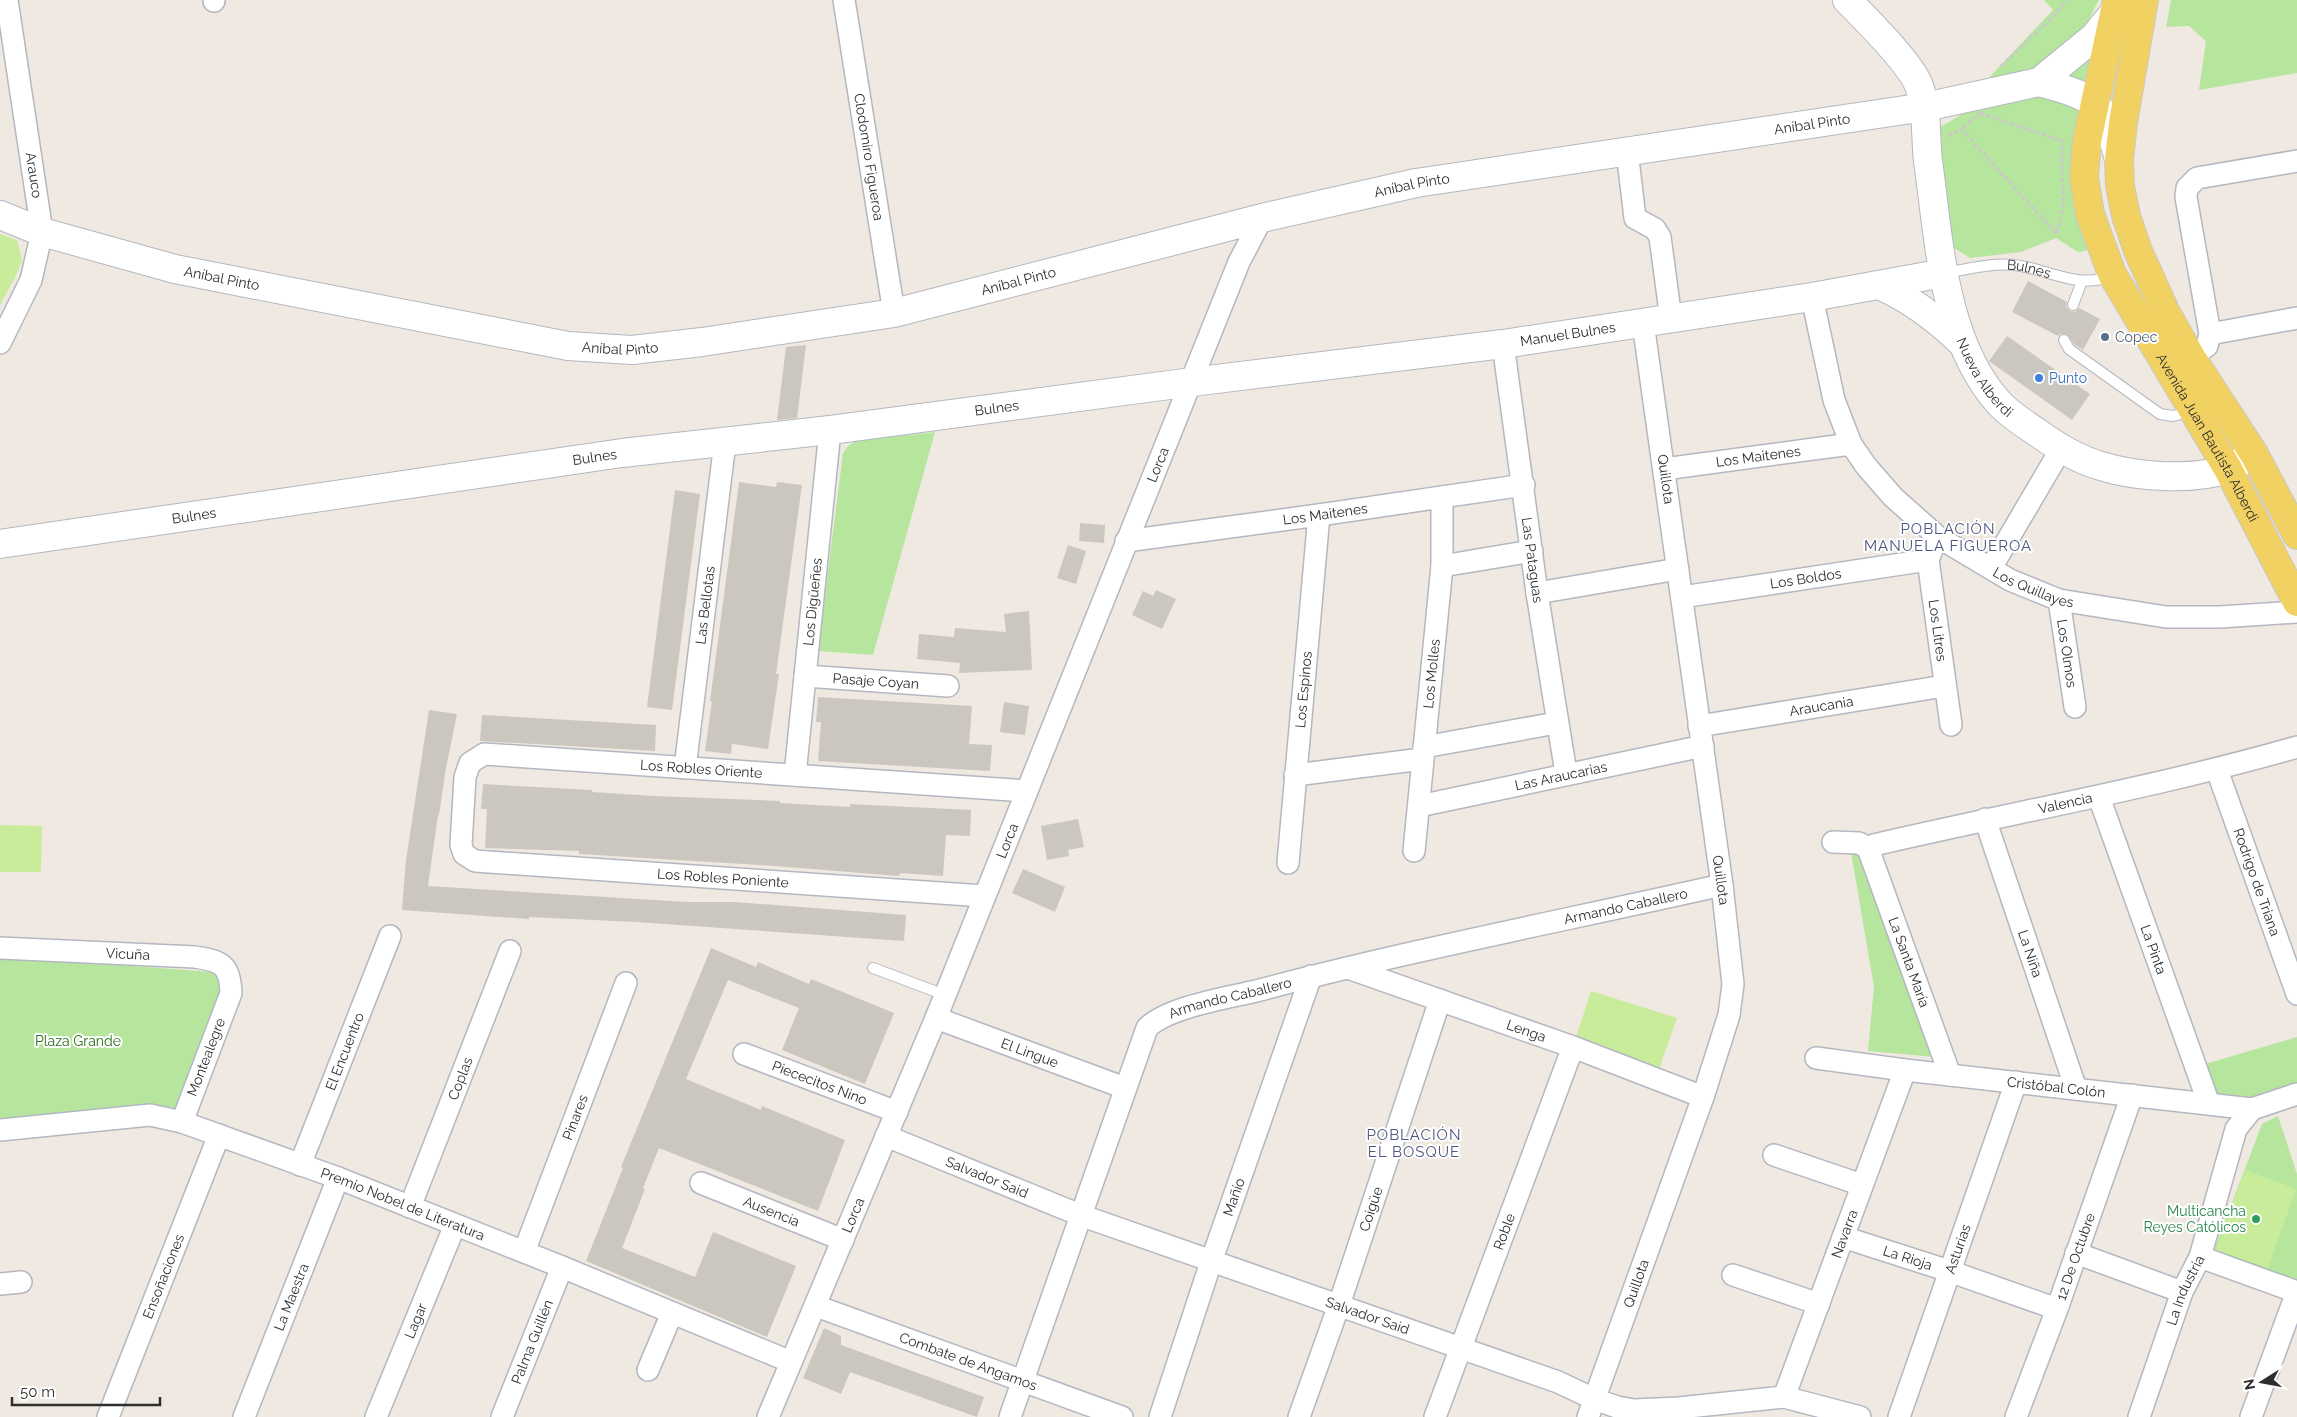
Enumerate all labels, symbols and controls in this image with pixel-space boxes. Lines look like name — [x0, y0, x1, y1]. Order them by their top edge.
street label: Clodomiro Figueroa — [851, 92, 887, 222]
street label: Aníbal Pinto — [1773, 110, 1851, 137]
street label: Arauco — [22, 151, 46, 199]
street label: Aníbal Pinto — [1372, 170, 1451, 200]
street label: Bulnes — [2007, 257, 2053, 281]
street label: Aníbal Pinto — [183, 263, 261, 293]
street label: Aníbal Pinto — [979, 264, 1057, 298]
street label: Manuel Bulnes — [1519, 319, 1617, 349]
place label: Copec — [2115, 329, 2158, 345]
marker: Copec — [2099, 331, 2111, 343]
street label: Nueva Alberdi — [1954, 335, 2016, 420]
street label: Aníbal Pinto — [581, 339, 659, 358]
street label: Avenida Juan Bautista Alberdi — [2153, 350, 2262, 524]
place label: Punto — [2049, 370, 2087, 386]
marker: Punto — [2033, 372, 2045, 384]
street label: Bulnes — [973, 397, 1020, 419]
street label: Los Maitenes — [1715, 443, 1802, 470]
street label: Lorca — [1144, 445, 1172, 485]
street label: Bulnes — [571, 446, 618, 468]
street label: Quillota — [1655, 453, 1677, 505]
street label: Los Maitenes — [1282, 500, 1369, 528]
street label: Bulnes — [171, 504, 217, 527]
street label: Las Pataguas — [1519, 516, 1546, 604]
district label: POBLACIÓN MANUELA FIGUEROA — [1864, 520, 2032, 555]
street label: Los Digüeñes — [800, 557, 825, 647]
street label: Los Quillayes — [1990, 564, 2075, 610]
street label: Las Bellotas — [692, 565, 718, 645]
street label: Los Boldos — [1769, 565, 1843, 592]
street label: Los Litres — [1926, 598, 1950, 663]
street label: Los Olmos — [2054, 618, 2080, 689]
street label: Los Molles — [1420, 638, 1443, 709]
street label: Los Espinos — [1292, 650, 1315, 729]
street label: Pasaje Coyan — [832, 670, 920, 692]
street label: Araucania — [1788, 693, 1855, 719]
street label: Los Robles Oriente — [639, 757, 763, 781]
street label: Las Araucarias — [1513, 758, 1609, 794]
street label: Valencia — [2037, 790, 2094, 817]
street label: Lorca — [993, 821, 1021, 861]
street label: Rodrigo de Triana — [2230, 826, 2284, 938]
street label: Quillota — [1710, 854, 1732, 906]
street label: Los Robles Poniente — [657, 865, 789, 891]
street label: Armando Caballero — [1562, 885, 1689, 927]
street label: La Santa María — [1885, 915, 1933, 1010]
street label: La Pinta — [2137, 923, 2170, 976]
street label: La Niña — [2015, 928, 2046, 979]
street label: Vicuña — [105, 945, 150, 963]
street label: Armando Caballero — [1166, 974, 1293, 1022]
street label: El Encuentro — [322, 1010, 367, 1093]
street label: Montealegre — [184, 1016, 228, 1098]
street label: Lenga — [1504, 1016, 1548, 1045]
park label: Plaza Grande — [35, 1033, 121, 1049]
street label: El Lingue — [999, 1035, 1061, 1071]
street label: Coplas — [445, 1054, 476, 1102]
street label: Piececitos Nino — [770, 1057, 869, 1108]
street label: Cristóbal Colón — [2006, 1074, 2106, 1100]
street label: Pinares — [559, 1092, 591, 1142]
district label: POBLACIÓN EL BOSQUE — [1367, 1126, 1461, 1161]
street label: Salvador Said — [943, 1153, 1031, 1201]
street label: Premio Nobel de Literatura — [319, 1164, 487, 1243]
street label: Mañío — [1220, 1176, 1248, 1218]
street label: Coigüe — [1356, 1185, 1386, 1234]
street label: Ausencia — [741, 1193, 802, 1230]
street label: Lorca — [839, 1195, 867, 1235]
place label: Multicancha Reyes Católicos — [2144, 1203, 2246, 1235]
street label: Navarra — [1828, 1207, 1861, 1260]
street label: Roble — [1490, 1211, 1518, 1252]
street label: 12 De Octubre — [2053, 1211, 2098, 1302]
marker: Multicancha Reyes Católicos — [2250, 1213, 2262, 1225]
street label: Asturias — [1942, 1222, 1974, 1276]
street label: Ensoñaciones — [139, 1232, 187, 1321]
street label: La Rioja — [1881, 1242, 1934, 1273]
street label: La Industria — [2163, 1252, 2208, 1327]
street label: Quillota — [1620, 1257, 1652, 1310]
street label: La Maestra — [271, 1261, 312, 1333]
street label: Salvador Said — [1323, 1293, 1412, 1337]
street label: Palma Guillén — [508, 1297, 556, 1386]
street label: Lagar — [401, 1301, 430, 1341]
street label: Combate de Angamos — [897, 1329, 1040, 1394]
north arrow — [2237, 1357, 2287, 1407]
scale bar — [12, 1374, 160, 1406]
text: N — [2240, 1378, 2258, 1391]
text: 50 m — [20, 1383, 55, 1401]

